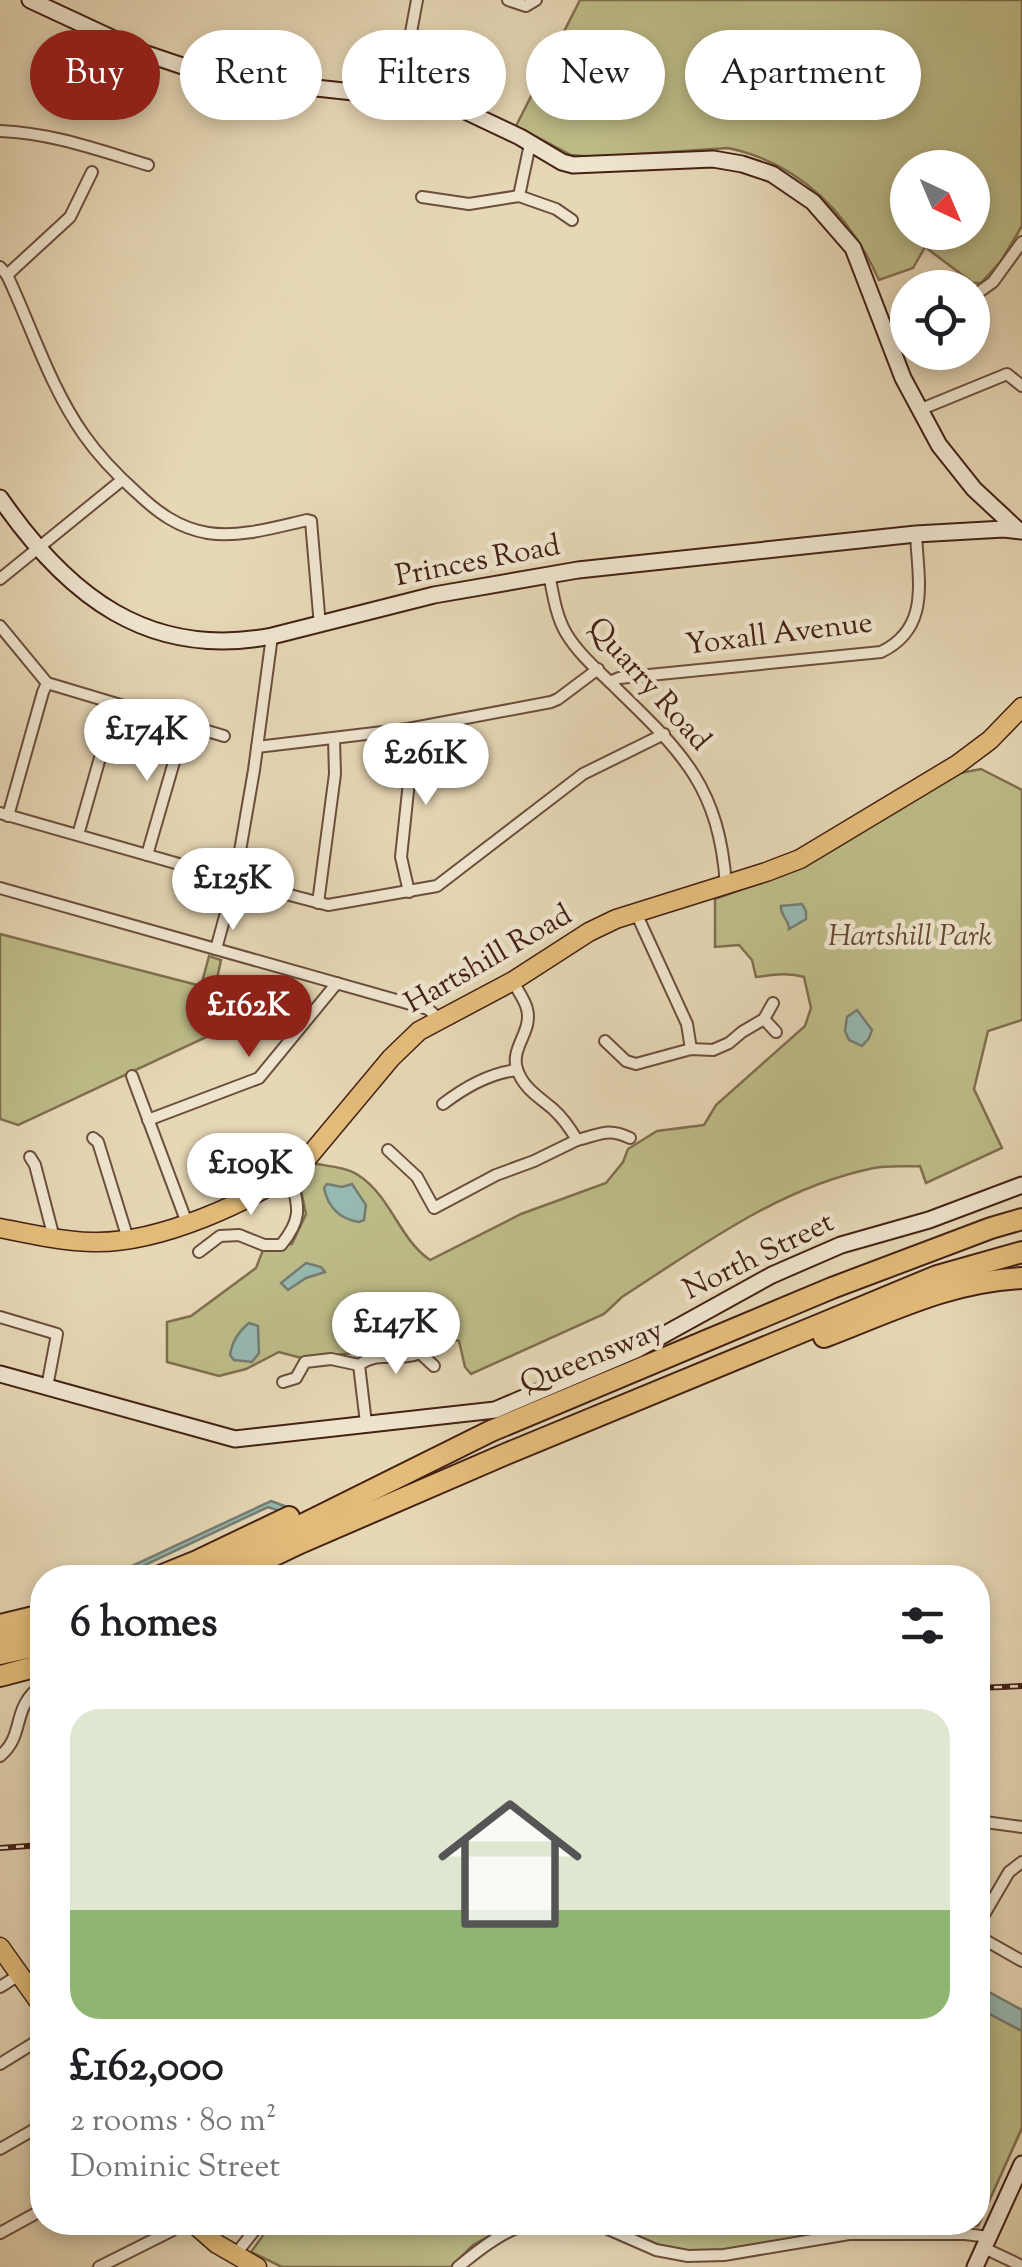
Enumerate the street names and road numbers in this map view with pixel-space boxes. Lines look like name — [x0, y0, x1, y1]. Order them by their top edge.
street label: Princes Road — [392, 525, 564, 599]
street label: Yoxall Avenue — [683, 602, 875, 668]
street label: Quarry Road — [576, 609, 720, 762]
street label: Hartshill Road — [397, 895, 581, 1025]
street label: North Street — [676, 1202, 842, 1312]
street label: Queensway — [514, 1310, 670, 1406]

